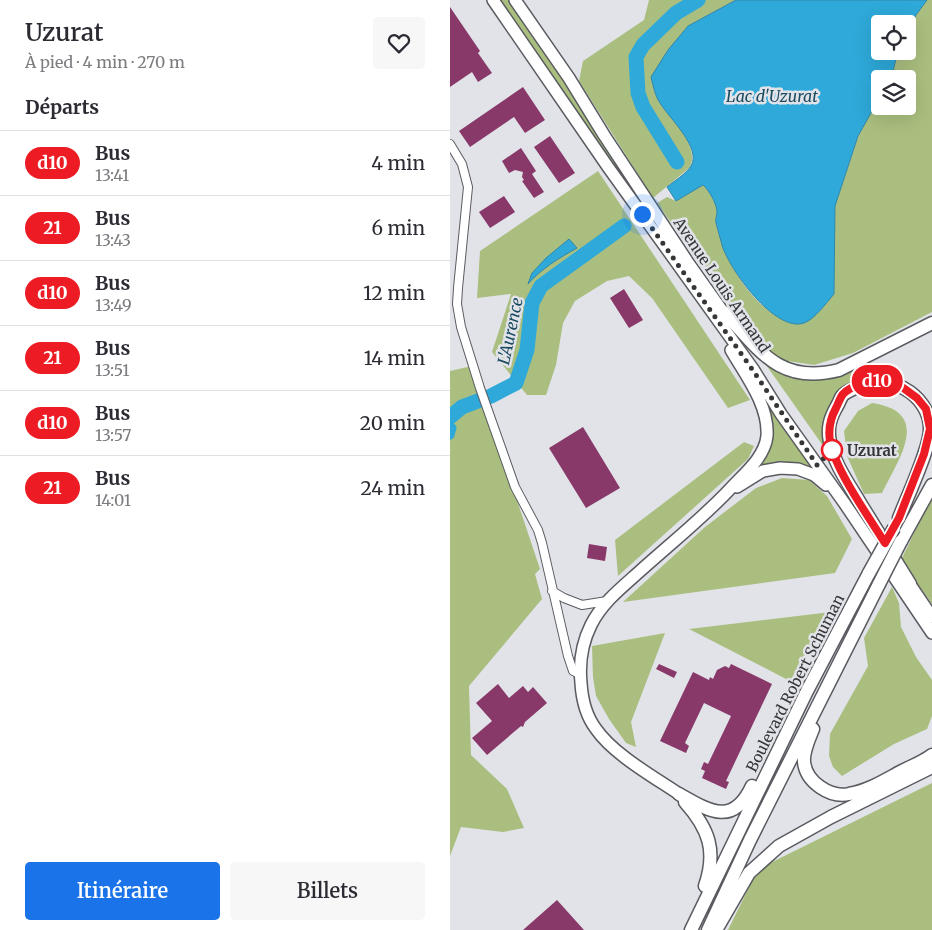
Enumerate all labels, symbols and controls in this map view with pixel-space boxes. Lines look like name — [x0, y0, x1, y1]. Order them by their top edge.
map controls — [871, 15, 916, 115]
button: locate — [871, 15, 916, 60]
text: Uzurat — [25, 17, 103, 48]
button: heart — [373, 17, 425, 69]
text: À pied · 4 min · 270 m — [25, 52, 185, 72]
button: layers — [871, 70, 916, 115]
water label: Lac d'Uzurat — [726, 86, 818, 106]
text: Départs — [25, 95, 99, 119]
text: Bus — [95, 141, 130, 165]
text: d10 — [37, 151, 68, 174]
text: 4 min — [371, 151, 425, 175]
text: 13:41 — [95, 165, 129, 185]
your location — [630, 202, 655, 227]
text: Bus — [95, 206, 130, 230]
street label: Avenue Louis Armand — [669, 213, 774, 356]
text: 21 — [43, 216, 62, 239]
text: 6 min — [371, 216, 425, 240]
text: 13:43 — [95, 230, 131, 250]
text: Bus — [95, 271, 130, 295]
text: d10 — [37, 281, 68, 304]
text: 12 min — [363, 281, 425, 305]
text: 13:49 — [95, 295, 132, 315]
water label: L'Aurence — [493, 296, 527, 366]
text: Bus — [95, 336, 130, 360]
text: 21 — [43, 346, 62, 369]
text: 14 min — [364, 346, 425, 370]
text: 13:51 — [95, 360, 129, 380]
line badge: d10 — [848, 365, 906, 397]
text: d10 — [862, 369, 892, 392]
text: Bus — [95, 401, 130, 425]
text: d10 — [37, 411, 68, 434]
text: 20 min — [360, 411, 425, 435]
text: 13:57 — [95, 425, 131, 445]
marker: Uzurat — [821, 439, 843, 461]
place label: Uzurat — [847, 441, 897, 460]
text: Bus — [95, 466, 130, 490]
text: 21 — [43, 476, 62, 499]
text: 24 min — [360, 476, 425, 500]
text: 14:01 — [95, 490, 131, 510]
street label: Boulevard Robert Schuman — [742, 591, 848, 775]
button: Itinéraire — [25, 862, 220, 920]
button: Billets — [230, 862, 425, 920]

